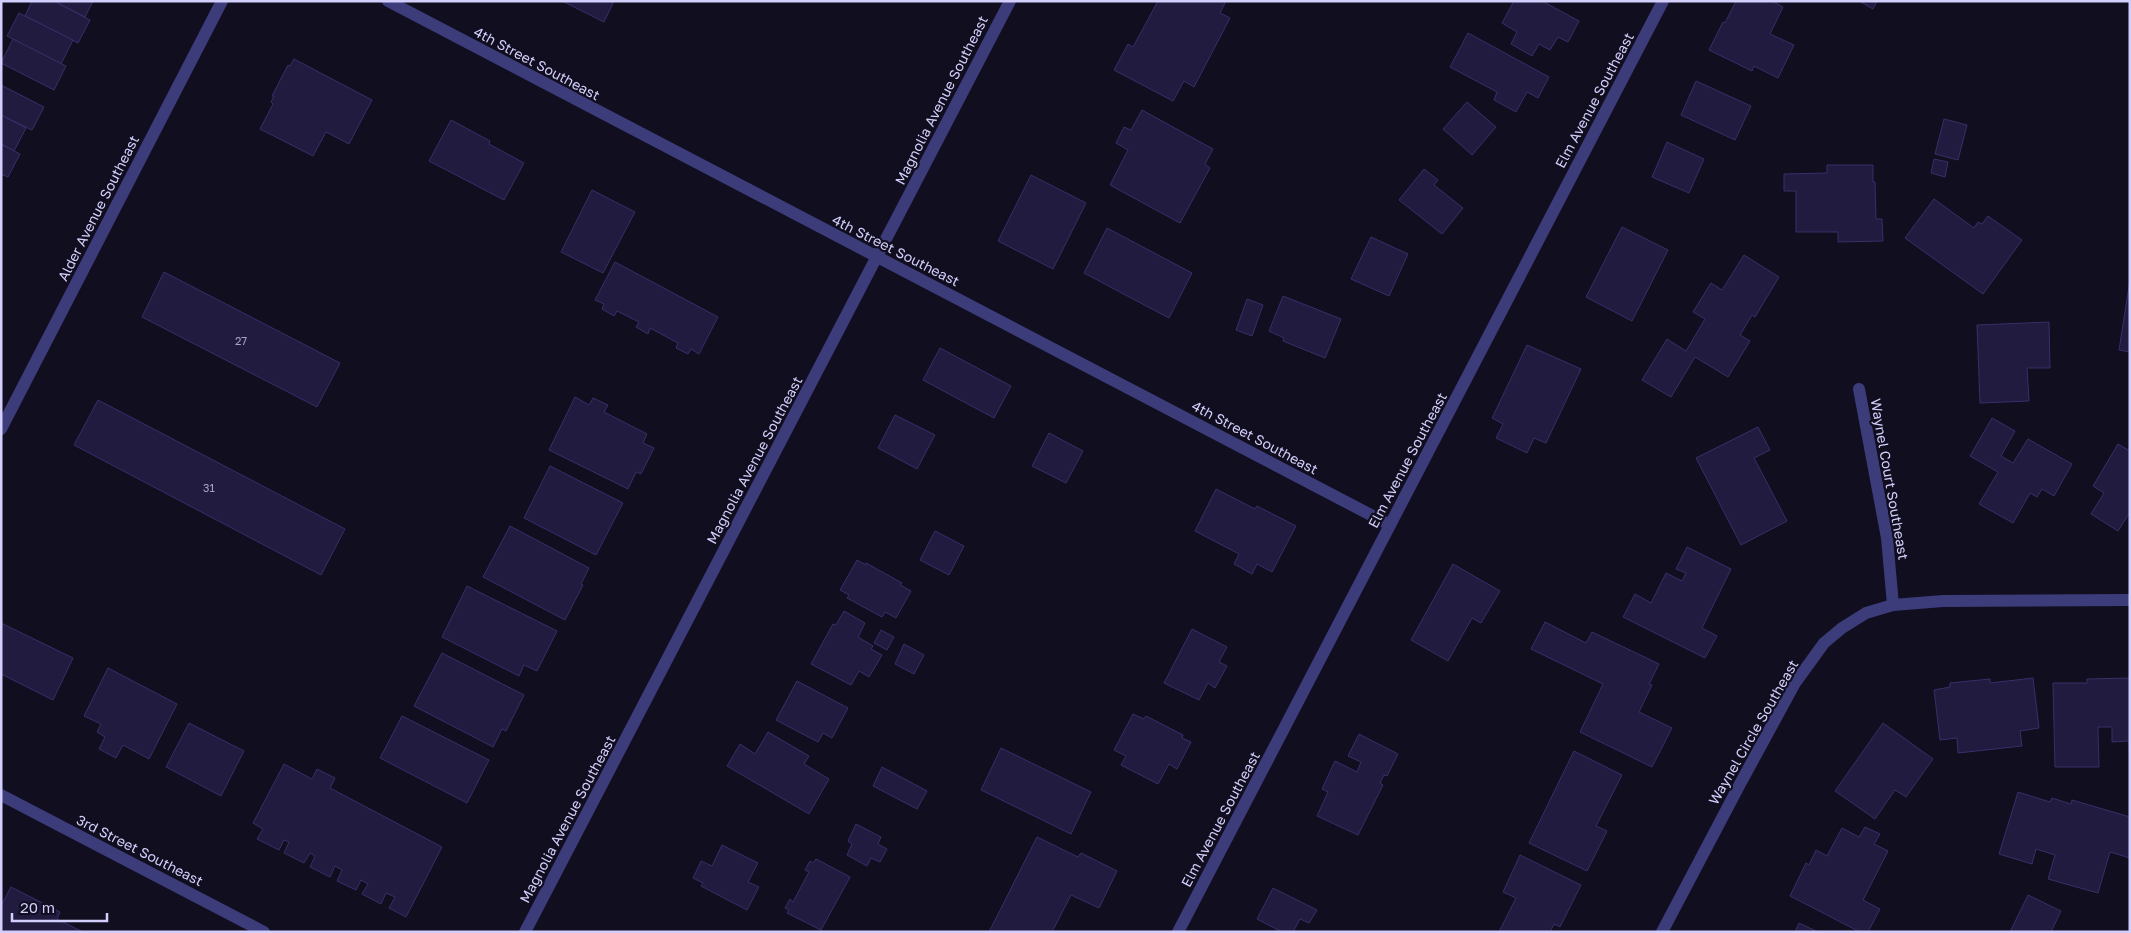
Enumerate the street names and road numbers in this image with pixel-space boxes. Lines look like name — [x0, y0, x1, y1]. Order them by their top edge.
street label: Magnolia Avenue Southeast — [891, 13, 991, 187]
street label: 4th Street Southeast — [471, 23, 603, 103]
street label: Elm Avenue Southeast — [1551, 29, 1637, 171]
street label: Alder Avenue Southeast — [54, 132, 142, 284]
street label: 4th Street Southeast — [830, 211, 962, 289]
street label: Magnolia Avenue Southeast — [703, 373, 805, 547]
street label: Elm Avenue Southeast — [1364, 389, 1450, 531]
street label: 4th Street Southeast — [1189, 397, 1321, 477]
street label: Waynel Court Southeast — [1867, 397, 1913, 561]
street label: Waynel Circle Southeast — [1705, 657, 1801, 807]
street label: Magnolia Avenue Southeast — [516, 732, 618, 906]
street label: Elm Avenue Southeast — [1177, 748, 1263, 890]
street label: 3rd Street Southeast — [74, 811, 206, 889]

